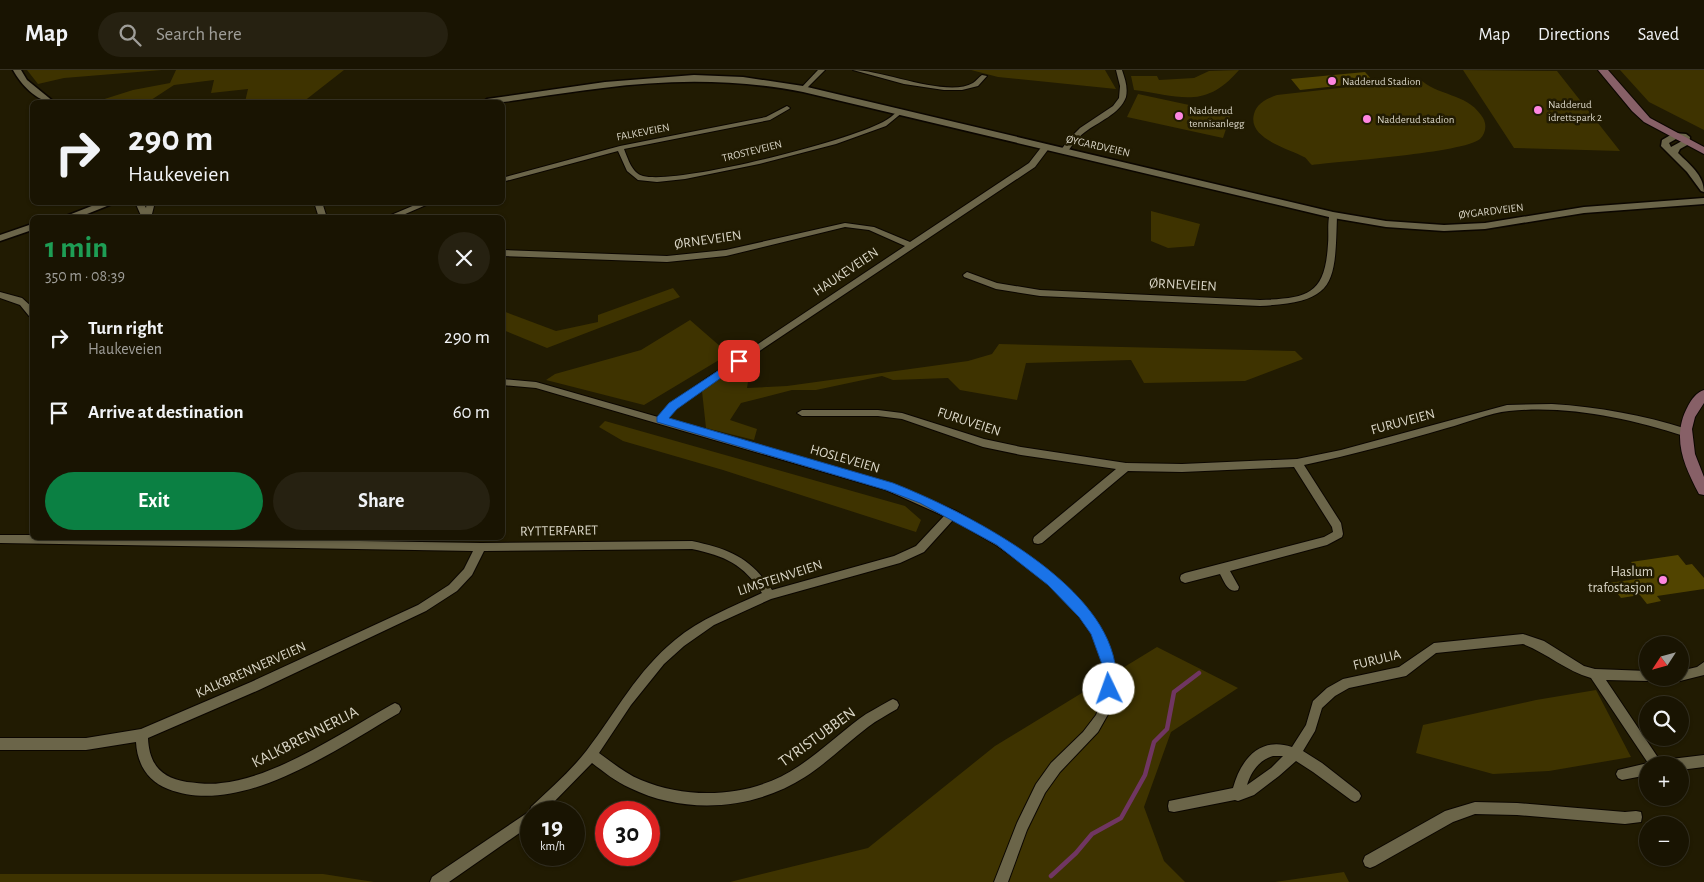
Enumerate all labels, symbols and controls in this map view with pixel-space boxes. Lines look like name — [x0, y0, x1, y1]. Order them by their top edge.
search box — [98, 12, 448, 57]
icon: search — [116, 21, 144, 49]
text: Map — [25, 22, 68, 46]
text: Search here — [156, 25, 242, 44]
text: Map — [1479, 26, 1510, 44]
text: Directions — [1538, 26, 1610, 44]
text: Saved — [1638, 26, 1679, 44]
marker: Nadderud Stadion — [1326, 75, 1338, 87]
place label: Nadderud Stadion — [1342, 76, 1421, 87]
place label: Nadderud idrettspark 2 — [1548, 99, 1602, 123]
marker: Nadderud idrettspark 2 — [1532, 104, 1544, 116]
place label: Nadderud tennisanlegg — [1189, 105, 1245, 129]
marker: Nadderud tennisanlegg — [1173, 110, 1185, 122]
marker: Nadderud stadion — [1361, 113, 1373, 125]
place label: Nadderud stadion — [1377, 114, 1454, 125]
icon: right — [45, 120, 110, 185]
street label: FALKEVEIEN — [615, 121, 671, 143]
text: 290 m — [128, 122, 213, 157]
street label: ØYGARDVEIEN — [1065, 133, 1131, 159]
street label: TROSTEVEIEN — [721, 138, 783, 164]
text: Haukeveien — [128, 163, 230, 185]
street label: ØYGARDVEIEN — [1458, 202, 1524, 220]
street label: ØRNEVEIEN — [673, 227, 742, 252]
button: close — [438, 232, 490, 284]
text: 1 min — [45, 233, 108, 263]
street label: HAUKEVEIEN — [811, 245, 881, 299]
text: 350 m · 08:39 — [45, 268, 125, 284]
street label: ØRNEVEIEN — [1149, 275, 1217, 294]
text: Turn right — [88, 319, 163, 338]
icon: right — [45, 324, 73, 352]
text: 290 m — [444, 328, 490, 347]
pin — [718, 340, 760, 382]
text: Haukeveien — [88, 341, 162, 357]
icon: arrive — [725, 347, 753, 375]
icon: arrive — [45, 399, 73, 427]
text: Arrive at destination — [88, 403, 244, 422]
text: 60 m — [453, 403, 490, 422]
street label: FURUVEIEN — [936, 405, 1002, 439]
street label: FURUVEIEN — [1369, 407, 1437, 437]
street label: HOSLEVEIEN — [808, 442, 882, 476]
button: Exit — [45, 472, 263, 530]
button: Share — [273, 472, 490, 530]
street label: RYTTERFARET — [520, 523, 598, 539]
street label: LIMSTEINVEIEN — [736, 558, 824, 598]
place label: Haslum trafostasjon — [1588, 565, 1653, 595]
marker: Haslum trafostasjon — [1657, 574, 1669, 586]
north arrow — [1639, 636, 1689, 686]
map controls — [1639, 636, 1689, 866]
street label: KALKBRENNERVEIEN — [194, 639, 308, 701]
street label: FURULIA — [1352, 647, 1402, 673]
position arrow — [1082, 662, 1134, 714]
button: search — [1639, 696, 1689, 746]
street label: KALKBRENNERLIA — [249, 703, 361, 771]
street label: TYRISTUBBEN — [776, 704, 858, 770]
button: + — [1639, 756, 1689, 806]
speed limit sign: 30 — [595, 801, 660, 866]
text: 19 — [542, 815, 563, 840]
button: − — [1639, 816, 1689, 866]
text: km/h — [540, 840, 565, 852]

